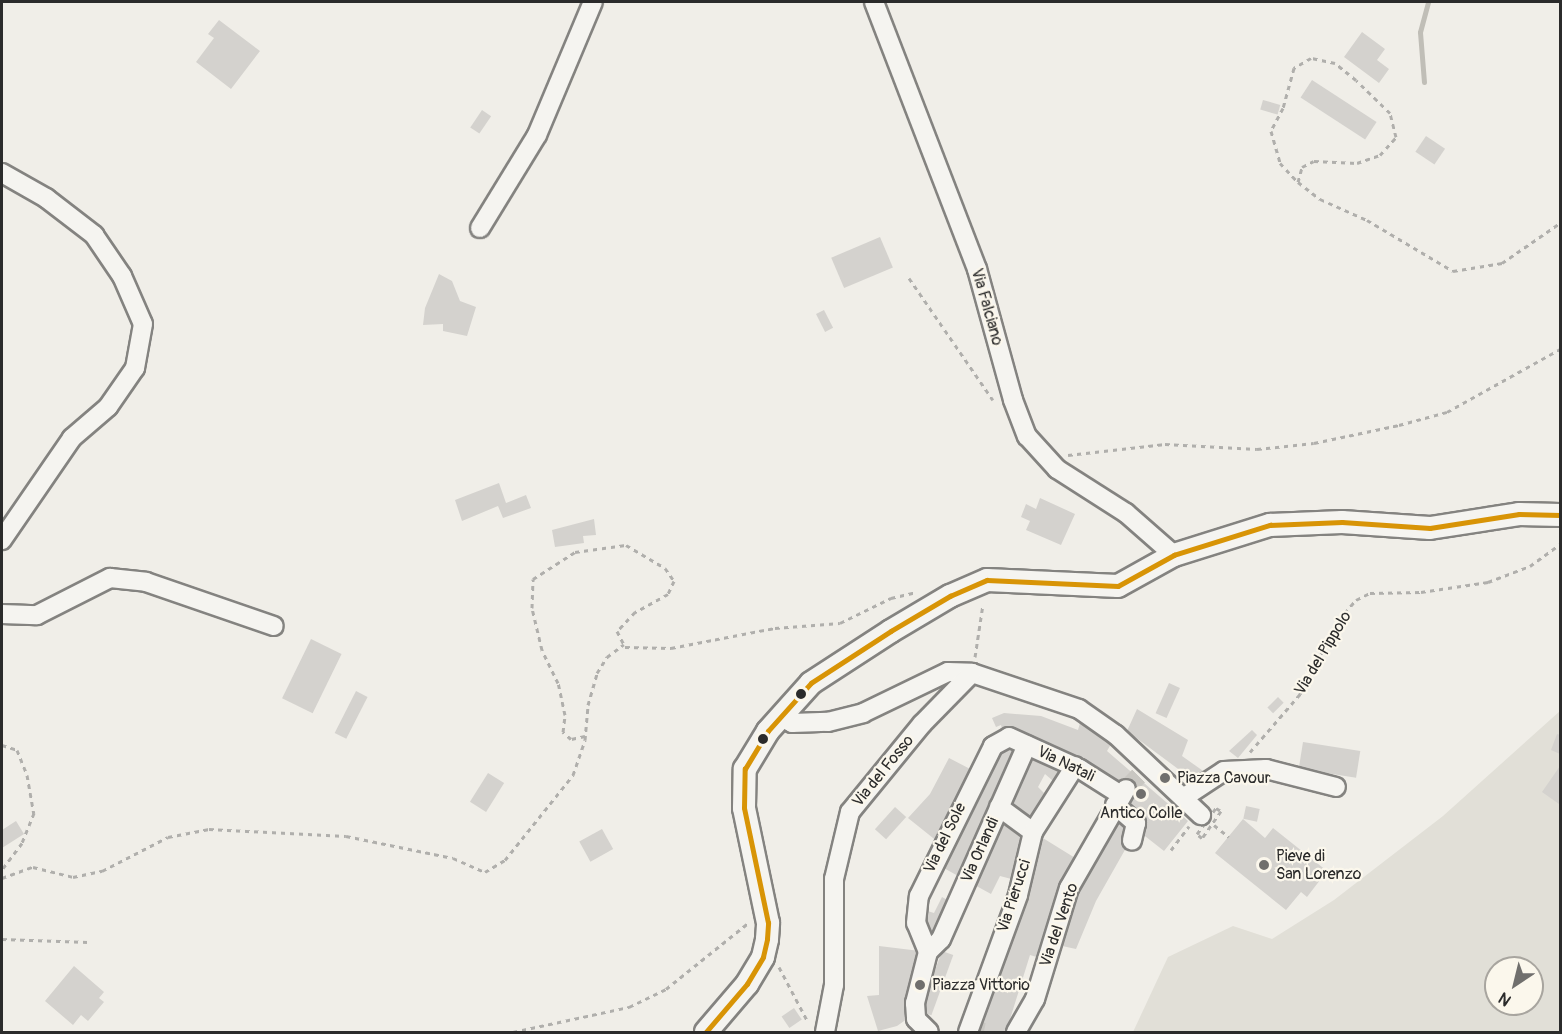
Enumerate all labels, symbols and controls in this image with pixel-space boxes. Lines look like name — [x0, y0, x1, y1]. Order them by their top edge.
street label: Via Falciano — [967, 266, 1007, 348]
street label: Via del Pippolo — [1290, 608, 1356, 698]
unlabelled marker — [795, 688, 807, 700]
street label: Via del Fosso — [848, 731, 918, 811]
unlabelled marker — [757, 733, 769, 745]
street label: Via Natali — [1034, 742, 1098, 786]
place label: Piazza Cavour — [1177, 768, 1271, 788]
marker: Piazza Cavour — [1158, 771, 1172, 785]
marker: Antico Colle — [1134, 787, 1148, 801]
street label: Via del Sole — [920, 800, 970, 876]
place label: Antico Colle — [1100, 803, 1182, 823]
street label: Via Orlandi — [957, 814, 1003, 886]
place label: Pieve di San Lorenzo — [1276, 846, 1361, 884]
street label: Via Pierucci — [993, 857, 1035, 935]
marker: Pieve di San Lorenzo — [1257, 858, 1271, 872]
street label: Via del Vento — [1036, 880, 1082, 970]
north arrow — [1484, 956, 1544, 1016]
place label: Piazza Vittorio — [932, 975, 1030, 995]
marker: Piazza Vittorio — [913, 978, 927, 992]
text: N — [1495, 988, 1515, 1010]

